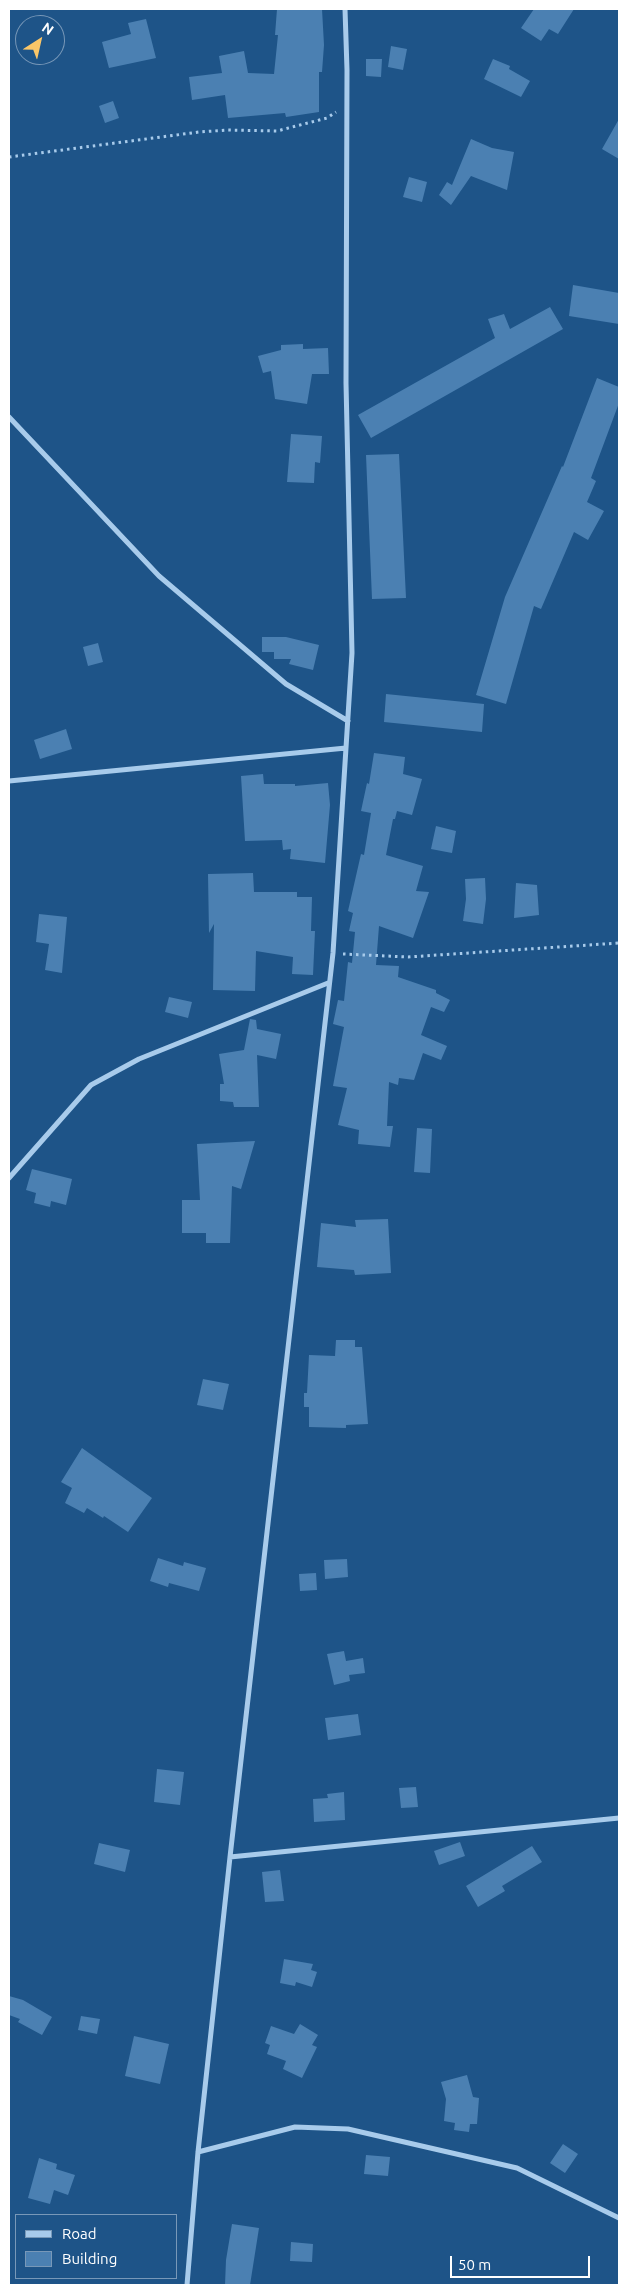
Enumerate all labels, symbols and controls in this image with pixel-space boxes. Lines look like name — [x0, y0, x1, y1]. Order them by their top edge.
north arrow — [15, 15, 65, 65]
text: N — [39, 19, 57, 38]
legend — [15, 2214, 178, 2279]
text: Road — [62, 2225, 97, 2242]
scale bar — [453, 2246, 593, 2278]
text: Building — [62, 2250, 117, 2267]
text: 50 m — [458, 2256, 491, 2273]

